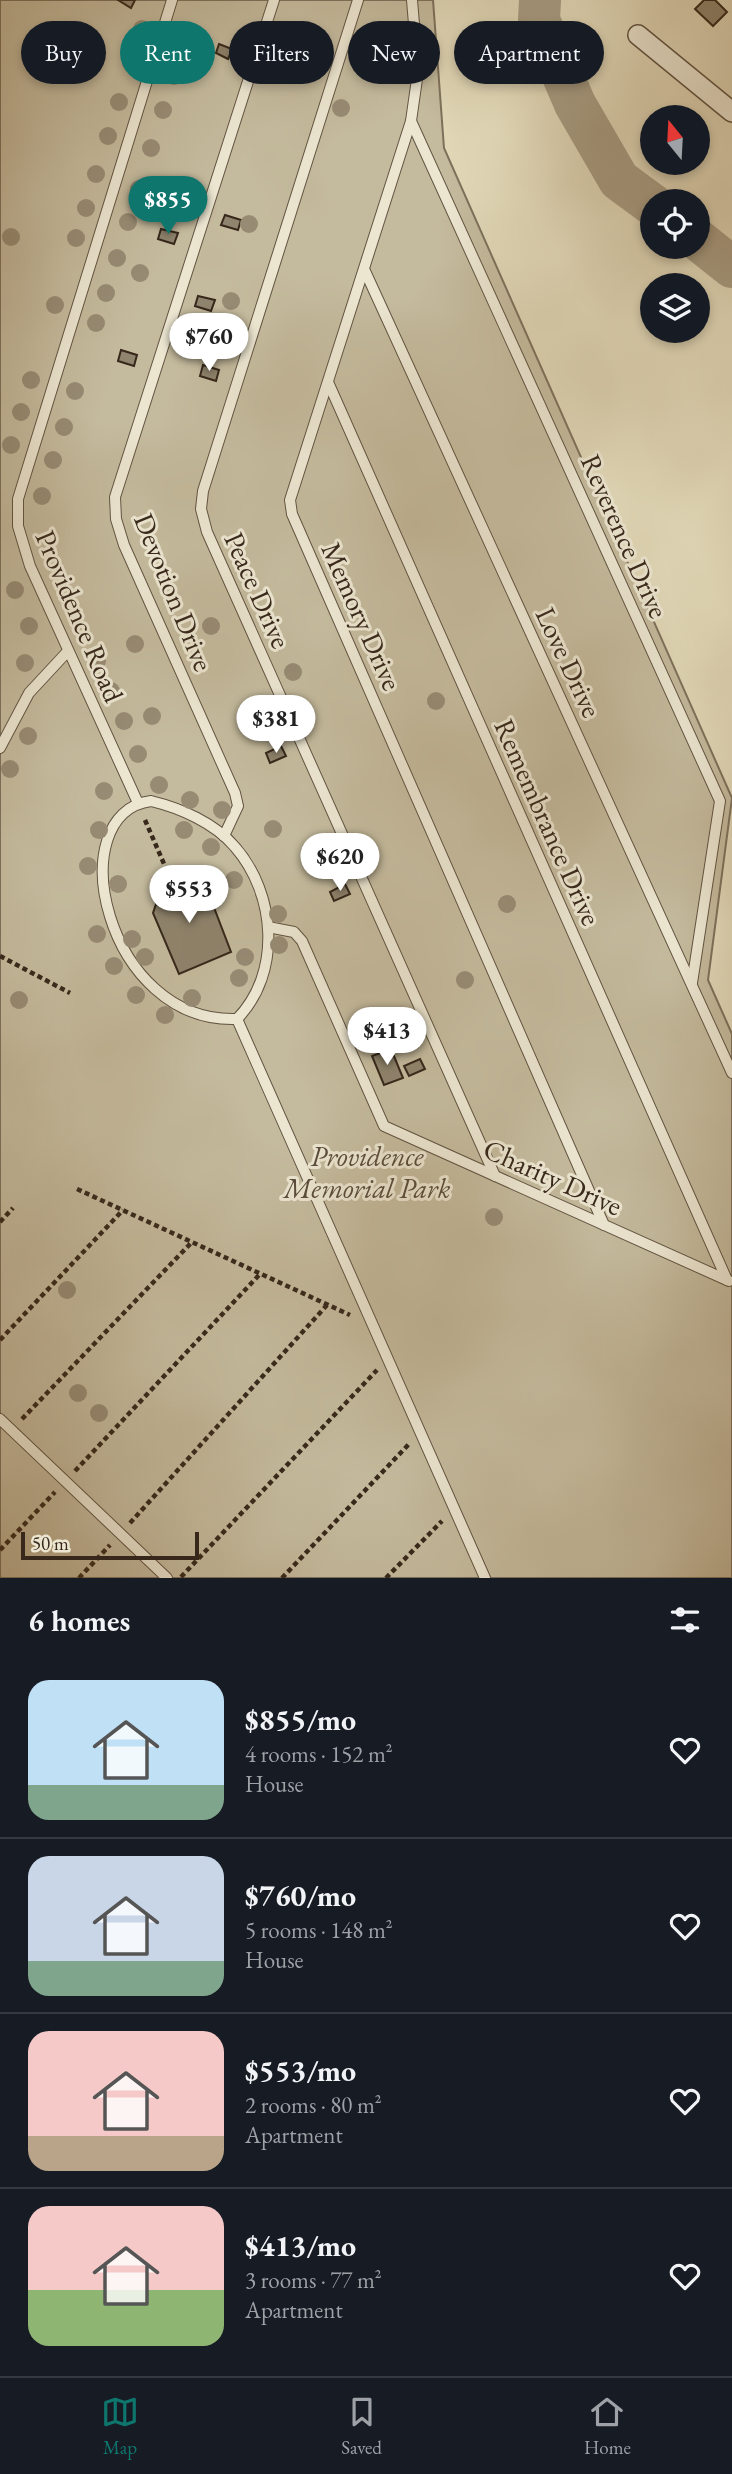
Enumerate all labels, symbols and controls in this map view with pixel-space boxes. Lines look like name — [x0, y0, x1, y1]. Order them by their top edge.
chip: Buy — [21, 21, 106, 84]
chip: Rent — [120, 21, 215, 84]
chip: Filters — [229, 21, 334, 84]
chip: New — [348, 21, 440, 84]
chip: Apartment — [454, 21, 604, 84]
north arrow — [640, 105, 710, 175]
map controls — [640, 105, 710, 343]
pin: $855 — [127, 176, 209, 236]
text: $855 — [144, 184, 192, 214]
button: locate — [640, 189, 710, 259]
button: layers — [640, 273, 710, 343]
pin: $760 — [168, 314, 250, 373]
text: $760 — [185, 321, 233, 351]
street label: Reverence Drive — [573, 448, 677, 624]
street label: Devotion Drive — [126, 508, 222, 676]
street label: Providence Road — [28, 525, 133, 708]
street label: Peace Drive — [216, 526, 300, 654]
street label: Memory Drive — [313, 536, 411, 696]
street label: Love Drive — [528, 601, 610, 723]
pin: $381 — [235, 696, 317, 755]
text: $381 — [252, 703, 300, 733]
street label: Remembrance Drive — [486, 713, 610, 931]
pin: $620 — [299, 834, 381, 893]
text: $620 — [316, 841, 364, 871]
pin: $553 — [148, 866, 230, 925]
text: $553 — [165, 873, 213, 903]
pin: $413 — [346, 1007, 428, 1067]
text: $413 — [363, 1015, 411, 1045]
street label: Charity Drive — [478, 1130, 628, 1224]
park label: Providence Memorial Park — [282, 1138, 451, 1206]
scale bar — [21, 1529, 200, 1561]
text: 50 m — [32, 1531, 69, 1556]
text: 6 homes — [28, 1601, 130, 1640]
icon: filters — [666, 1601, 704, 1639]
text: $855/mo — [245, 1700, 356, 1739]
icon: home — [84, 1708, 168, 1792]
icon: heart — [666, 1731, 704, 1769]
text: 4 rooms · 152 m² — [245, 1739, 393, 1769]
text: House — [245, 1769, 304, 1799]
text: $760/mo — [245, 1876, 356, 1915]
icon: home — [84, 1884, 168, 1968]
icon: heart — [666, 1907, 704, 1945]
text: 5 rooms · 148 m² — [245, 1915, 393, 1945]
text: House — [245, 1945, 304, 1975]
text: $553/mo — [245, 2051, 356, 2090]
icon: home — [84, 2059, 168, 2143]
icon: heart — [666, 2082, 704, 2120]
text: 2 rooms · 80 m² — [245, 2090, 382, 2120]
text: Apartment — [245, 2120, 343, 2150]
text: $413/mo — [245, 2226, 356, 2265]
icon: home — [84, 2234, 168, 2318]
icon: heart — [666, 2257, 704, 2295]
text: 3 rooms · 77 m² — [245, 2265, 382, 2295]
text: Apartment — [245, 2295, 343, 2325]
tab: Map — [101, 2393, 139, 2460]
tab: Saved — [341, 2393, 382, 2460]
tab: Home — [584, 2393, 631, 2460]

